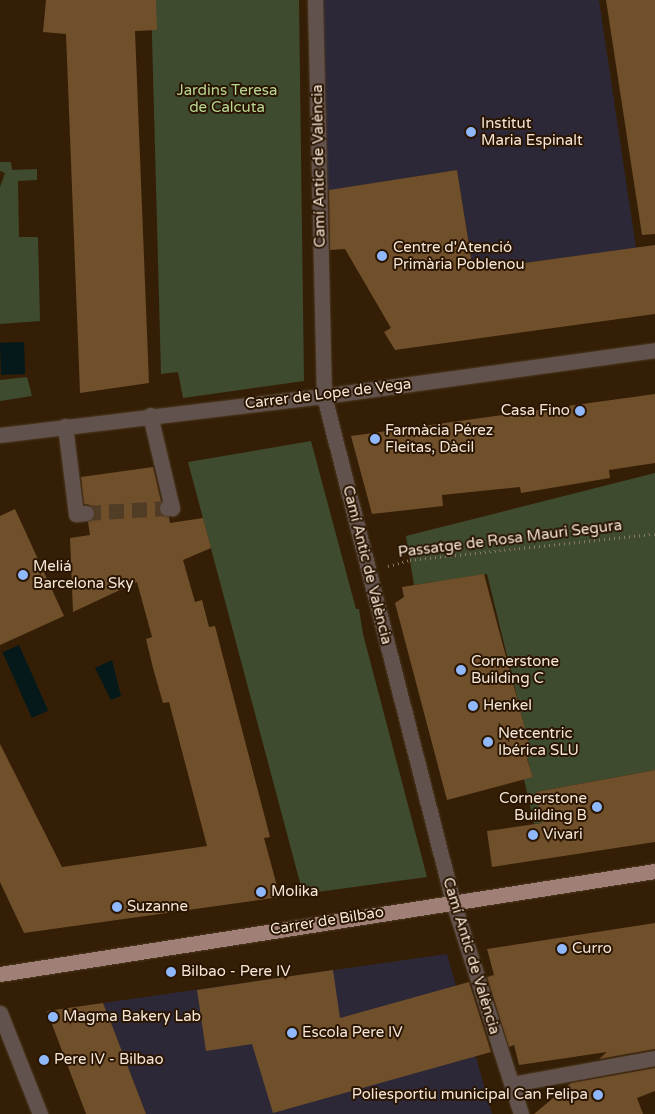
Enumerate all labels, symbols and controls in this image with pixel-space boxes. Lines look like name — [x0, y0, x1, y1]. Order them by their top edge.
park label: Jardins Teresa de Calcuta — [177, 81, 277, 116]
street label: Camí Antic de València — [309, 84, 329, 248]
place label: Institut Maria Espinalt — [481, 114, 583, 149]
marker: Institut Maria Espinalt — [465, 126, 477, 138]
place label: Centre d'Atenció Primària Poblenou — [393, 238, 525, 273]
marker: Centre d'Atenció Primària Poblenou — [375, 249, 389, 263]
street label: Carrer de Lope de Vega — [244, 375, 412, 413]
place label: Casa Fino — [501, 402, 570, 420]
marker: Casa Fino — [574, 405, 586, 417]
place label: Farmàcia Pérez Fleitas, Dàcil — [385, 421, 493, 456]
marker: Farmàcia Pérez Fleitas, Dàcil — [369, 433, 381, 445]
street label: Camí Antic de València — [339, 484, 395, 646]
street label: Passatge de Rosa Mauri Segura — [397, 516, 623, 562]
place label: Meliá Barcelona Sky — [33, 557, 133, 592]
marker: Meliá Barcelona Sky — [17, 569, 29, 581]
place label: Cornerstone Building C — [471, 652, 559, 687]
marker: Cornerstone Building C — [455, 664, 467, 676]
place label: Henkel — [483, 697, 532, 715]
marker: Henkel — [467, 700, 479, 712]
place label: Netcentric Ibérica SLU — [498, 724, 579, 759]
marker: Netcentric Ibérica SLU — [482, 736, 494, 748]
place label: Cornerstone Building B — [499, 789, 587, 824]
marker: Cornerstone Building B — [591, 801, 603, 813]
place label: Vivari — [543, 826, 583, 844]
marker: Vivari — [527, 829, 539, 841]
street label: Camí Antic de València — [439, 875, 503, 1037]
place label: Molika — [271, 883, 318, 901]
marker: Molika — [255, 886, 267, 898]
place label: Suzanne — [127, 898, 188, 916]
marker: Suzanne — [111, 901, 123, 913]
street label: Carrer de Bilbao — [269, 903, 385, 939]
place label: Curro — [572, 940, 612, 958]
marker: Curro — [556, 943, 568, 955]
place label: Bilbao - Pere IV — [181, 963, 291, 981]
marker: Bilbao - Pere IV — [165, 966, 177, 978]
place label: Magma Bakery Lab — [63, 1008, 201, 1026]
marker: Magma Bakery Lab — [47, 1011, 59, 1023]
place label: Escola Pere IV — [302, 1024, 403, 1042]
marker: Escola Pere IV — [286, 1027, 298, 1039]
place label: Pere IV - Bilbao — [54, 1051, 164, 1069]
marker: Pere IV - Bilbao — [38, 1054, 50, 1066]
place label: Poliesportiu municipal Can Felipa — [352, 1086, 588, 1104]
marker: Poliesportiu municipal Can Felipa — [592, 1089, 604, 1101]

